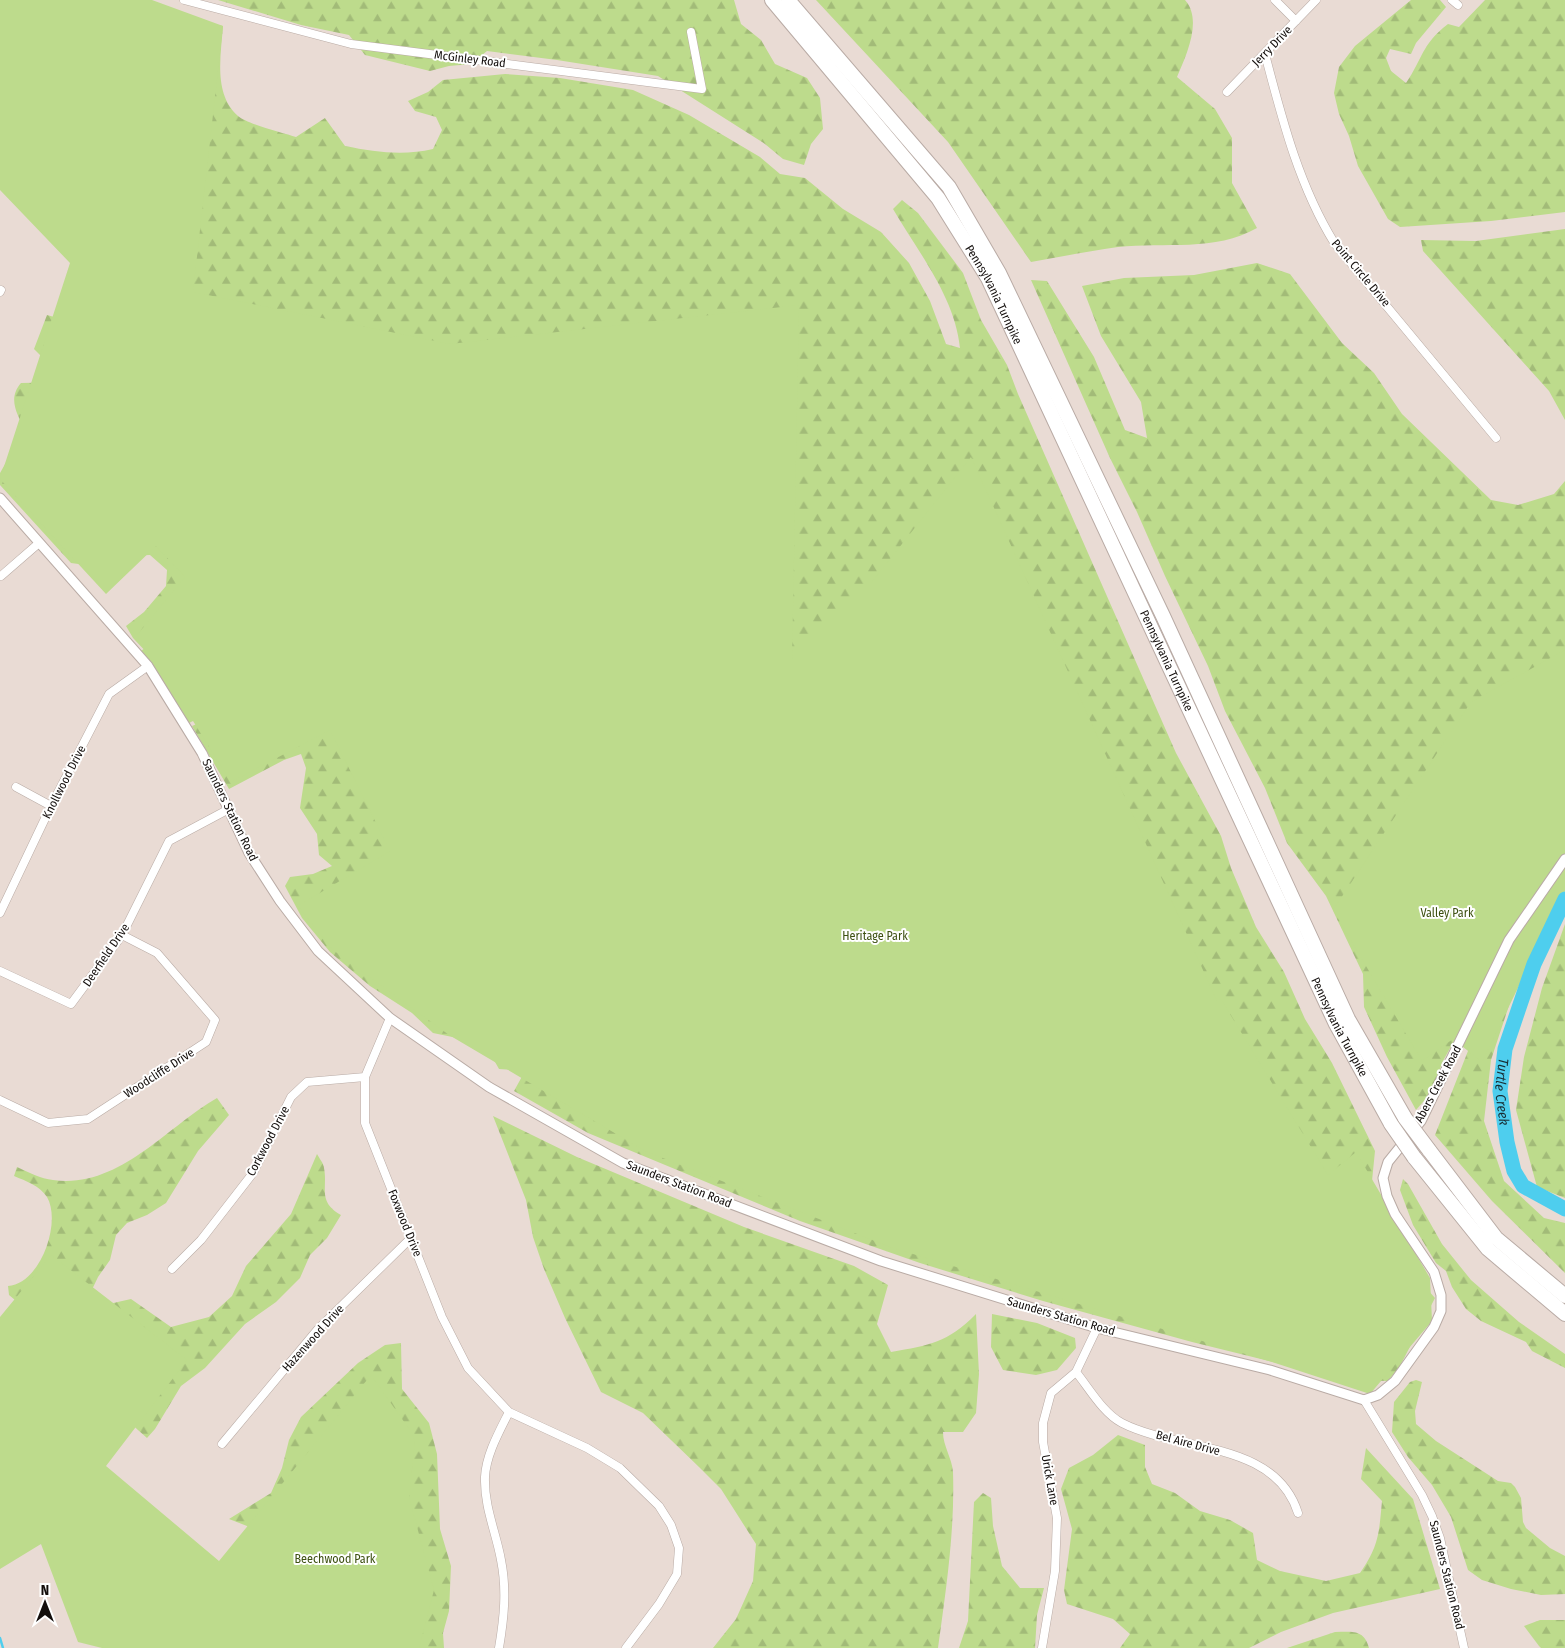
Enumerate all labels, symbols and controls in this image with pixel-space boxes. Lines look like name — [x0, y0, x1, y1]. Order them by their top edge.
street label: Jerry Drive — [1249, 23, 1295, 69]
street label: McGinley Road — [433, 48, 507, 70]
street label: Point Circle Drive — [1329, 236, 1393, 310]
street label: Pennsylvania Turnpike — [962, 242, 1025, 346]
street label: Pennsylvania Turnpike — [1137, 608, 1196, 713]
street label: Knollwood Drive — [39, 743, 89, 821]
street label: Saunders Station Road — [199, 757, 261, 863]
park label: Valley Park — [1420, 906, 1474, 920]
street label: Deerfield Drive — [80, 921, 132, 989]
park label: Heritage Park — [842, 929, 908, 943]
street label: Pennsylvania Turnpike — [1308, 975, 1371, 1079]
street label: Abers Creek Road — [1412, 1043, 1464, 1125]
street label: Woodcliffe Drive — [121, 1045, 197, 1101]
water label: Turtle Creek — [1491, 1057, 1513, 1127]
street label: Corkwood Drive — [244, 1104, 292, 1178]
street label: Saunders Station Road — [624, 1157, 734, 1211]
street label: Foxwood Drive — [385, 1187, 425, 1259]
street label: Saunders Station Road — [1005, 1294, 1117, 1338]
street label: Hazenwood Drive — [279, 1302, 347, 1374]
street label: Bel Aire Drive — [1154, 1428, 1222, 1458]
street label: Urick Lane — [1039, 1454, 1061, 1506]
street label: Saunders Station Road — [1427, 1519, 1467, 1631]
park label: Beechwood Park — [295, 1552, 376, 1566]
north arrow — [20, 1578, 70, 1628]
text: N — [41, 1582, 49, 1599]

